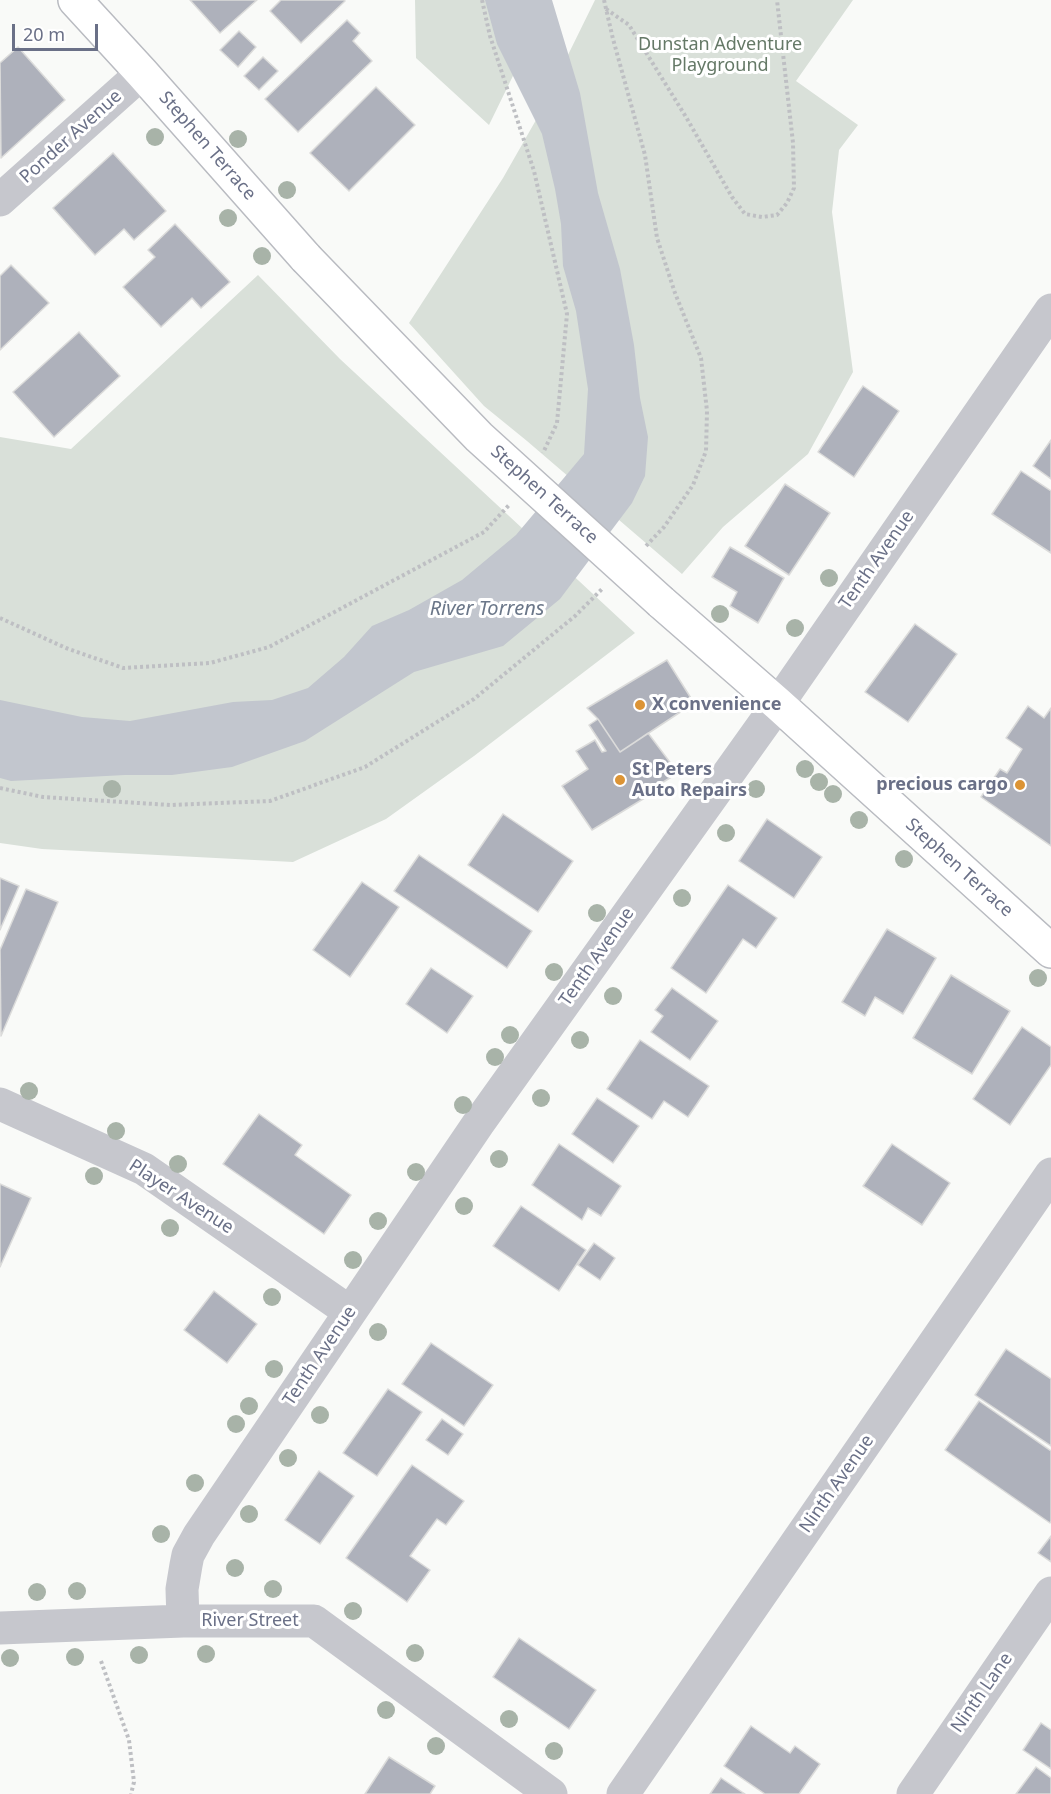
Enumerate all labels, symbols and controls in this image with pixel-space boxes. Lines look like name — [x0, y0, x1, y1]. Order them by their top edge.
scale bar — [15, 12, 100, 50]
text: 20 m — [23, 22, 65, 46]
park label: Dunstan Adventure Playground — [638, 34, 802, 76]
street label: Ponder Avenue — [16, 86, 126, 188]
street label: Stephen Terrace — [154, 87, 260, 205]
street label: Stephen Terrace — [486, 441, 602, 549]
street label: Tenth Avenue — [835, 506, 919, 614]
water label: River Torrens — [430, 597, 544, 621]
place label: X convenience — [652, 694, 782, 716]
marker: X convenience — [633, 698, 647, 712]
place label: St Peters Auto Repairs — [632, 759, 747, 802]
marker: St Peters Auto Repairs — [613, 773, 627, 787]
place label: precious cargo — [876, 774, 1008, 796]
marker: precious cargo — [1013, 778, 1027, 792]
street label: Stephen Terrace — [901, 814, 1017, 922]
street label: Tenth Avenue — [555, 903, 639, 1011]
street label: Player Avenue — [125, 1155, 237, 1239]
street label: Tenth Avenue — [279, 1302, 361, 1410]
street label: Ninth Avenue — [795, 1431, 879, 1537]
street label: River Street — [201, 1610, 299, 1632]
street label: Ninth Lane — [947, 1649, 1017, 1737]

